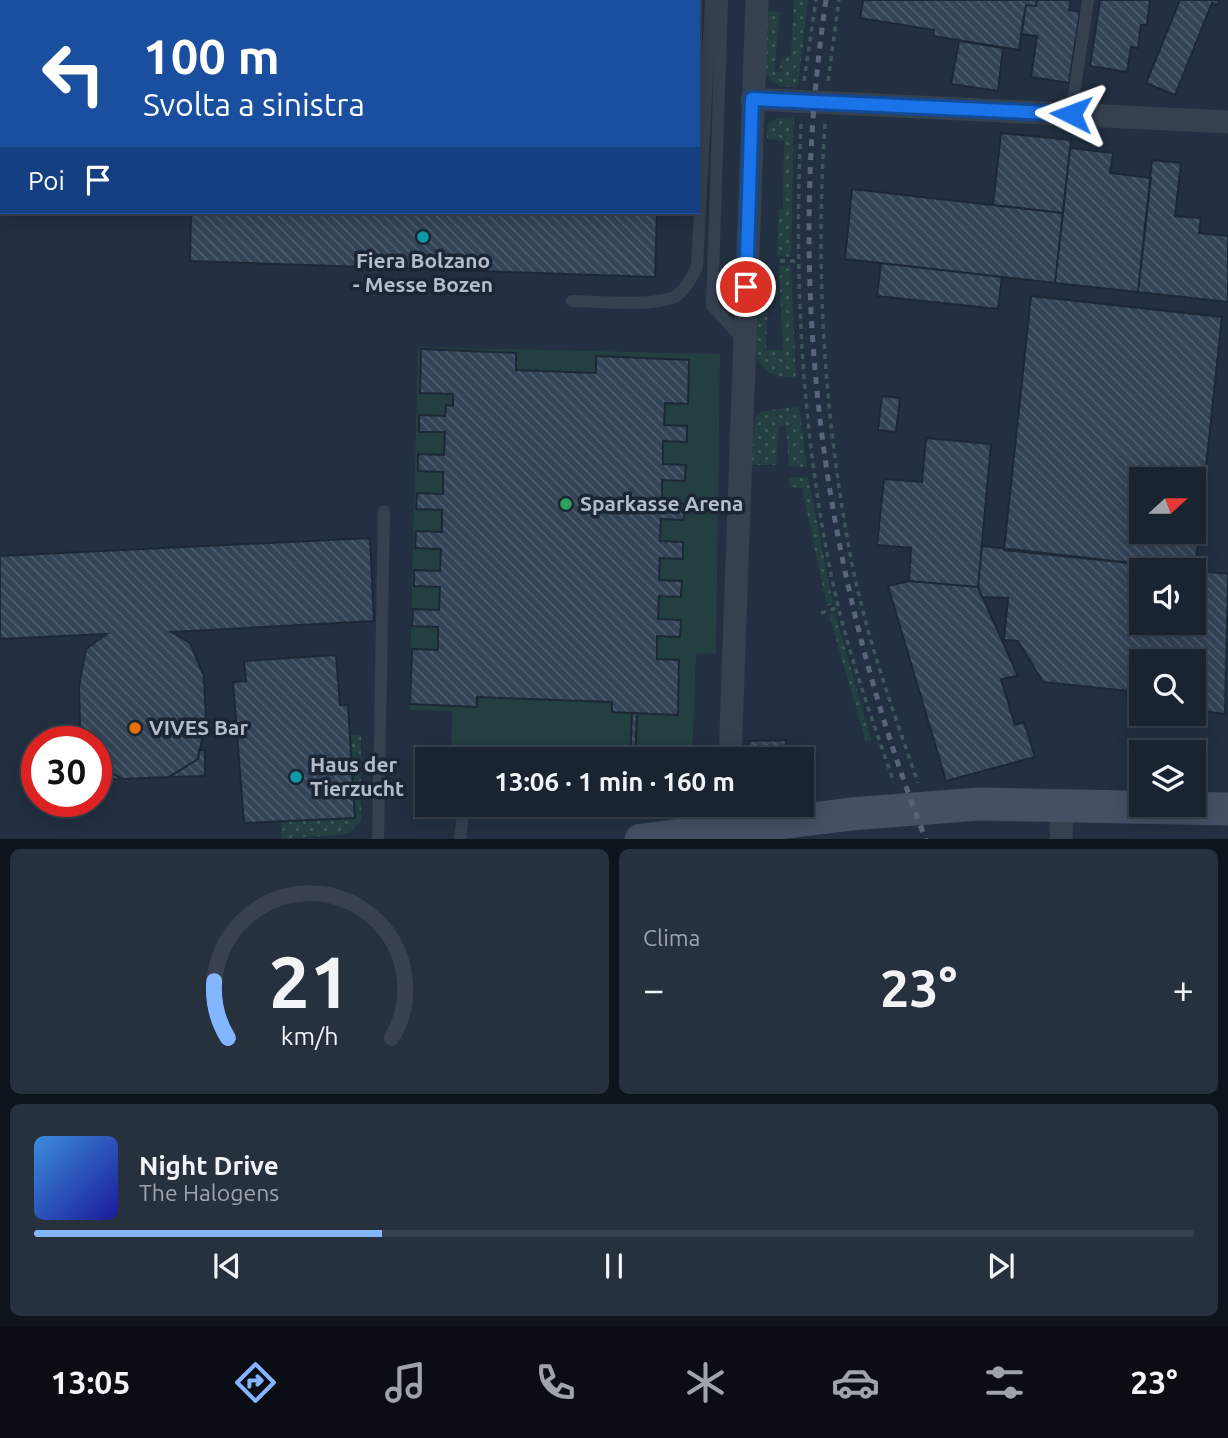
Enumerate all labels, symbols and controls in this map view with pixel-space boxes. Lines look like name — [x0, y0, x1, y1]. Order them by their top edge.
icon: left — [28, 28, 119, 119]
text: 100 m — [143, 28, 280, 83]
position arrow — [1034, 77, 1108, 151]
text: Svolta a sinistra — [143, 86, 365, 122]
icon: arrive — [79, 161, 117, 199]
text: Poi — [28, 166, 65, 195]
marker: Fiera Bolzano - Messe Bozen — [415, 229, 431, 245]
place label: Fiera Bolzano - Messe Bozen — [353, 248, 493, 296]
pin — [716, 257, 776, 317]
icon: arrive — [727, 268, 765, 306]
north arrow — [1129, 467, 1206, 544]
map controls — [1129, 467, 1206, 817]
place label: Sparkasse Arena — [580, 491, 743, 515]
marker: Sparkasse Arena — [558, 496, 574, 512]
button: sound — [1129, 558, 1206, 635]
button: search — [1129, 649, 1206, 726]
place label: VIVES Bar — [149, 715, 248, 739]
marker: VIVES Bar — [127, 720, 143, 736]
speed limit sign: 30 — [21, 726, 112, 817]
button: layers — [1129, 740, 1206, 817]
place label: Haus der Tierzucht — [310, 752, 404, 800]
text: 13:06 · 1 min · 160 m — [494, 767, 735, 796]
marker: Haus der Tierzucht — [288, 769, 304, 785]
text: Clima — [643, 925, 700, 950]
text: 21 — [268, 940, 351, 1022]
text: 23° — [880, 959, 957, 1017]
text: − — [643, 968, 664, 1010]
text: + — [1173, 968, 1194, 1010]
text: km/h — [281, 1021, 338, 1049]
text: Night Drive — [139, 1151, 279, 1180]
text: The Halogens — [139, 1180, 279, 1205]
icon: previous — [208, 1247, 246, 1285]
icon: pause — [595, 1247, 633, 1285]
icon: next — [982, 1247, 1020, 1285]
icon: directions — [231, 1358, 280, 1407]
icon: music — [381, 1358, 430, 1407]
icon: phone — [531, 1358, 580, 1407]
icon: climate — [681, 1358, 730, 1407]
icon: car — [831, 1358, 880, 1407]
icon: filters — [980, 1358, 1029, 1407]
text: 13:05 — [50, 1364, 130, 1400]
text: 23° — [1130, 1364, 1178, 1400]

